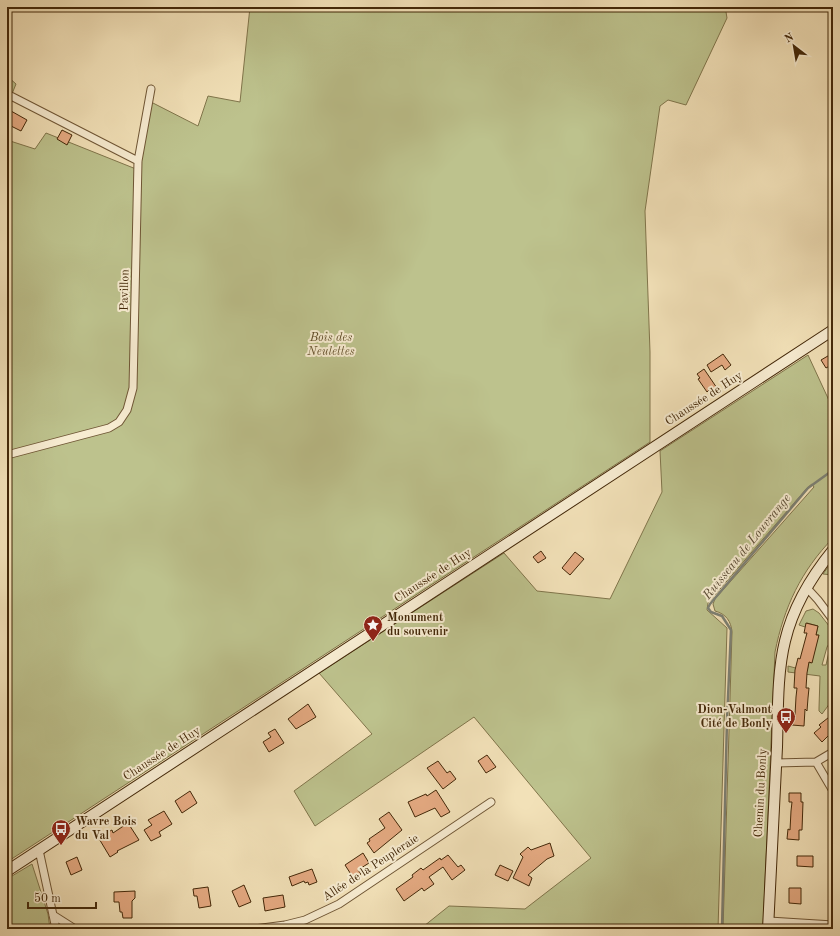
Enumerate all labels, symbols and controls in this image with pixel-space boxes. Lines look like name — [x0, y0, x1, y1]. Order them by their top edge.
north arrow — [774, 26, 814, 66]
text: N — [783, 32, 797, 46]
street label: Pavillon — [119, 269, 131, 311]
park label: Bois des Neulettes — [306, 332, 355, 358]
street label: Chaussée de Huy — [663, 369, 745, 428]
water label: Ruisseau de Louvrange — [700, 492, 793, 603]
street label: Chaussée de Huy — [392, 546, 474, 605]
place label: Monument du souvenir — [387, 612, 448, 638]
place icon: Monument du souvenir — [362, 614, 384, 642]
place label: Dion-Valmont Cité de Bonly — [697, 704, 773, 730]
bus stop icon: Dion-Valmont Cité de Bonly — [775, 706, 797, 734]
street label: Chaussée de Huy — [121, 724, 203, 783]
street label: Chemin du Bonly — [753, 748, 769, 838]
place label: Wavre Bois du Val — [75, 816, 136, 842]
bus stop icon: Wavre Bois du Val — [50, 818, 72, 846]
street label: Allée de la Peupleraie — [321, 832, 422, 903]
scale bar — [28, 884, 96, 910]
text: 50 m — [34, 892, 61, 905]

